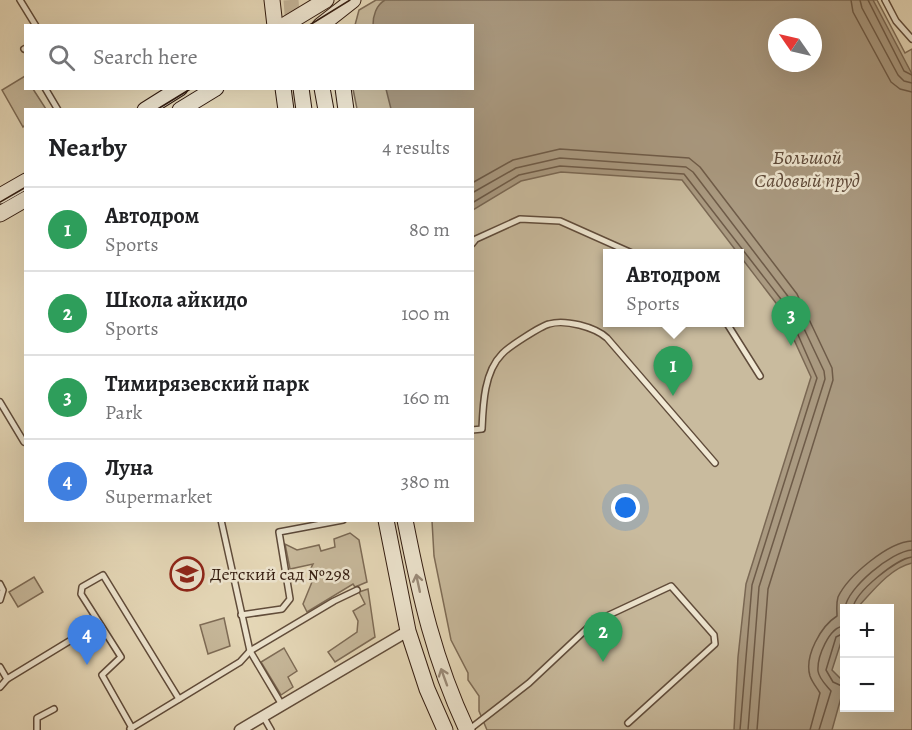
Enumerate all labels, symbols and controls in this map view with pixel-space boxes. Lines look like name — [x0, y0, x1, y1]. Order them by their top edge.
north arrow — [768, 18, 822, 72]
search box — [24, 24, 474, 90]
icon: search — [45, 41, 78, 74]
text: Search here — [93, 42, 198, 72]
text: Nearby — [48, 130, 127, 165]
text: 4 results — [382, 134, 450, 161]
water label: Большой Садовый пруд — [754, 144, 860, 194]
text: Автодром — [105, 201, 199, 231]
text: 1 — [64, 216, 71, 243]
text: 80 m — [409, 216, 450, 243]
text: Sports — [105, 231, 158, 258]
popup — [603, 249, 744, 327]
text: Автодром — [626, 260, 721, 290]
text: Школа айкидо — [105, 285, 248, 315]
text: Sports — [626, 290, 680, 317]
pin: 3 — [772, 296, 810, 346]
text: 2 — [63, 300, 72, 327]
text: 100 m — [401, 300, 450, 327]
text: Sports — [105, 315, 158, 342]
pin: 1 — [654, 346, 692, 396]
text: Тимирязевский парк — [105, 369, 309, 399]
text: 3 — [63, 384, 72, 411]
text: 160 m — [403, 384, 450, 411]
text: Park — [105, 399, 143, 426]
text: Луна — [105, 453, 153, 483]
text: 4 — [63, 468, 72, 495]
text: 380 m — [401, 468, 450, 495]
text: Supermarket — [105, 483, 212, 510]
your location — [611, 493, 640, 522]
school or university icon: Детский сад №298 — [169, 556, 205, 592]
place label: Детский сад №298 — [210, 562, 350, 586]
one-way arrow — [412, 574, 423, 594]
map controls — [840, 604, 894, 712]
button: + — [840, 604, 894, 658]
pin: 2 — [584, 612, 622, 662]
pin: 4 — [68, 616, 106, 665]
button: − — [840, 658, 894, 712]
one-way arrow — [438, 668, 449, 687]

